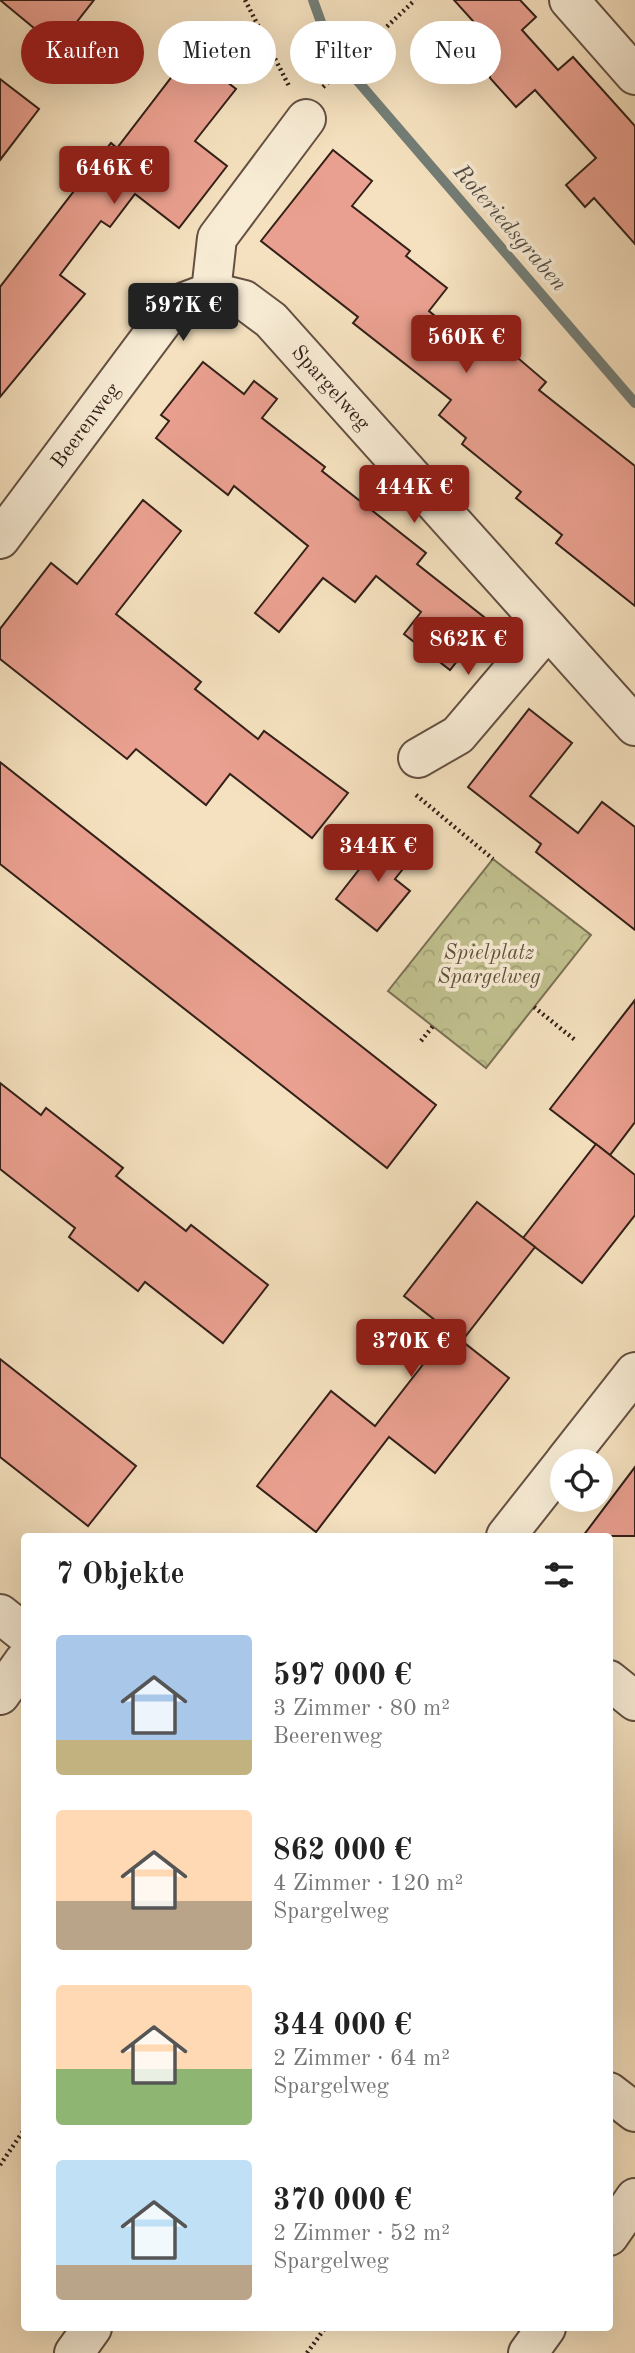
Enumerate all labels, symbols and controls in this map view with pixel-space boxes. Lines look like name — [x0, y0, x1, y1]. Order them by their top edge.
chip: Kaufen — [21, 21, 144, 84]
chip: Mieten — [158, 21, 276, 84]
chip: Filter — [290, 21, 396, 84]
chip: Neu — [410, 21, 501, 84]
pin: 646K € — [57, 146, 171, 206]
text: 646K € — [75, 157, 153, 180]
water label: Roteriedsgraben — [447, 159, 571, 296]
pin: 597K € — [126, 284, 240, 343]
text: 597K € — [144, 294, 222, 317]
pin: 560K € — [409, 316, 523, 375]
text: 560K € — [427, 326, 505, 349]
street label: Spargelweg — [287, 342, 374, 435]
street label: Beerenweg — [48, 379, 125, 472]
pin: 444K € — [357, 466, 471, 525]
text: 444K € — [375, 476, 453, 499]
pin: 862K € — [411, 618, 525, 677]
text: 862K € — [429, 628, 507, 651]
pin: 344K € — [321, 824, 435, 884]
text: 344K € — [339, 835, 417, 858]
park label: Spielplatz Spargelweg — [437, 943, 541, 988]
pin: 370K € — [354, 1320, 468, 1379]
text: 370K € — [372, 1330, 450, 1353]
map controls — [550, 1449, 613, 1512]
button: locate — [550, 1449, 613, 1512]
icon: filters — [540, 1556, 578, 1594]
text: 7 Objekte — [56, 1560, 185, 1590]
text: 597 000 € — [273, 1661, 412, 1691]
icon: home — [112, 1663, 196, 1747]
text: 3 Zimmer · 80 m² — [273, 1697, 450, 1720]
text: Beerenweg — [273, 1725, 382, 1748]
text: 862 000 € — [273, 1836, 412, 1866]
icon: home — [112, 1838, 196, 1922]
text: 4 Zimmer · 120 m² — [273, 1872, 463, 1895]
text: Spargelweg — [273, 1900, 389, 1923]
text: 344 000 € — [273, 2011, 412, 2041]
icon: home — [112, 2013, 196, 2097]
text: 2 Zimmer · 64 m² — [273, 2047, 450, 2070]
text: Spargelweg — [273, 2075, 389, 2098]
text: 370 000 € — [273, 2186, 412, 2216]
icon: home — [112, 2188, 196, 2272]
text: 2 Zimmer · 52 m² — [273, 2222, 450, 2245]
text: Spargelweg — [273, 2250, 389, 2273]

